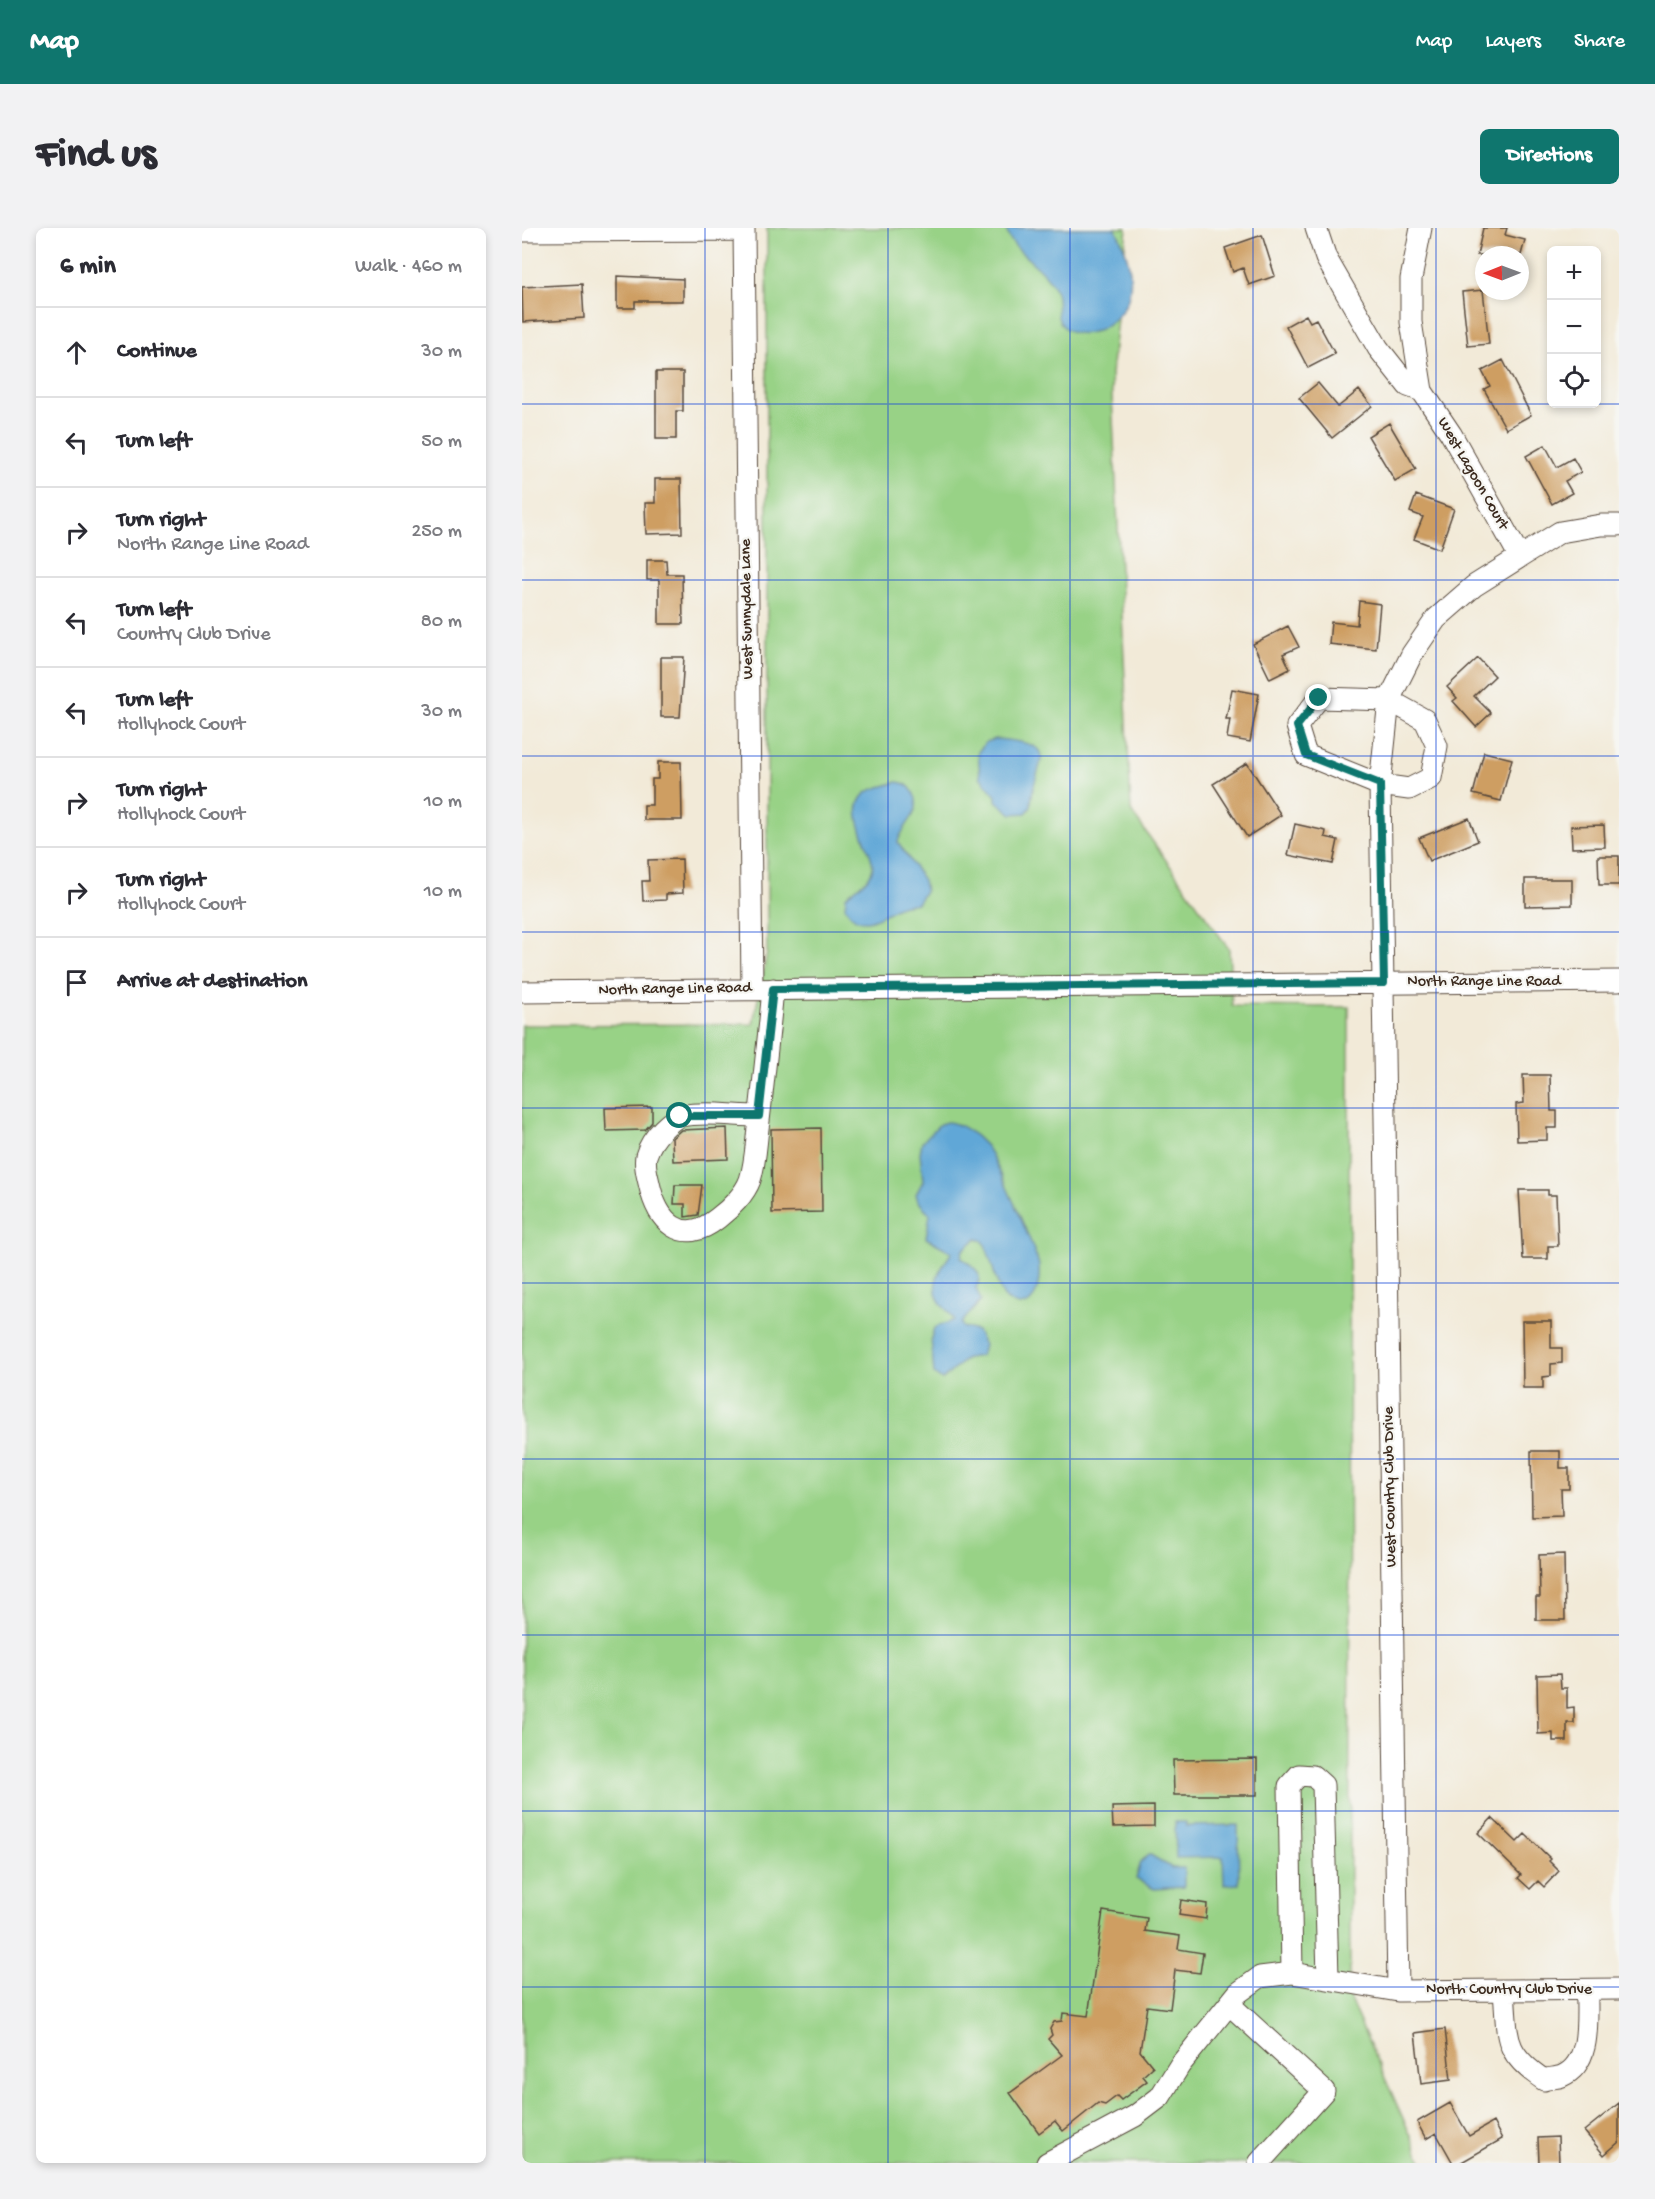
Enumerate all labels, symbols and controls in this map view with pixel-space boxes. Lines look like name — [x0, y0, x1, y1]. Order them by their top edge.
text: Map — [30, 26, 79, 59]
text: Map — [1416, 30, 1452, 55]
text: Layers — [1485, 30, 1541, 55]
text: Share — [1574, 30, 1625, 55]
button: Directions — [1480, 129, 1619, 184]
text: Find us — [36, 132, 156, 181]
north arrow — [1475, 246, 1529, 300]
map controls — [1547, 246, 1601, 408]
button: + — [1547, 246, 1601, 300]
text: 6 min — [60, 252, 116, 283]
text: Walk · 460 m — [355, 256, 462, 279]
button: − — [1547, 300, 1601, 354]
icon: ahead — [60, 336, 93, 369]
text: Continue — [117, 339, 197, 365]
text: 30 m — [421, 341, 462, 364]
button: locate — [1547, 354, 1601, 408]
street label: West Lagoon Court — [1432, 414, 1513, 535]
icon: left — [60, 426, 93, 459]
text: Turn left — [117, 429, 191, 455]
text: 50 m — [421, 431, 462, 454]
text: Turn right — [117, 508, 205, 534]
icon: right — [60, 516, 93, 549]
text: 250 m — [411, 521, 462, 544]
text: North Range Line Road — [117, 534, 309, 557]
street label: West Sunnydale Lane — [737, 538, 759, 679]
text: Turn left — [117, 598, 191, 624]
icon: left — [60, 606, 93, 639]
text: 80 m — [421, 611, 462, 634]
text: Country Club Drive — [117, 624, 270, 647]
route end — [1305, 684, 1331, 710]
text: Turn left — [117, 688, 191, 714]
icon: left — [60, 696, 93, 729]
text: 30 m — [421, 701, 462, 724]
text: Hollyhock Court — [117, 714, 245, 737]
text: Turn right — [117, 778, 205, 804]
icon: right — [60, 786, 93, 819]
text: 10 m — [424, 791, 462, 814]
text: Hollyhock Court — [117, 804, 245, 827]
text: Turn right — [117, 868, 205, 894]
icon: right — [60, 876, 93, 909]
text: 10 m — [424, 881, 462, 904]
text: Hollyhock Court — [117, 894, 245, 917]
icon: arrive — [60, 966, 93, 999]
text: Arrive at destination — [117, 969, 307, 995]
street label: North Range Line Road — [1407, 973, 1562, 992]
street label: North Range Line Road — [598, 979, 753, 1001]
route start — [666, 1102, 692, 1128]
street label: West Country Club Drive — [1380, 1406, 1402, 1568]
street label: North Country Club Drive — [1426, 1981, 1593, 2000]

